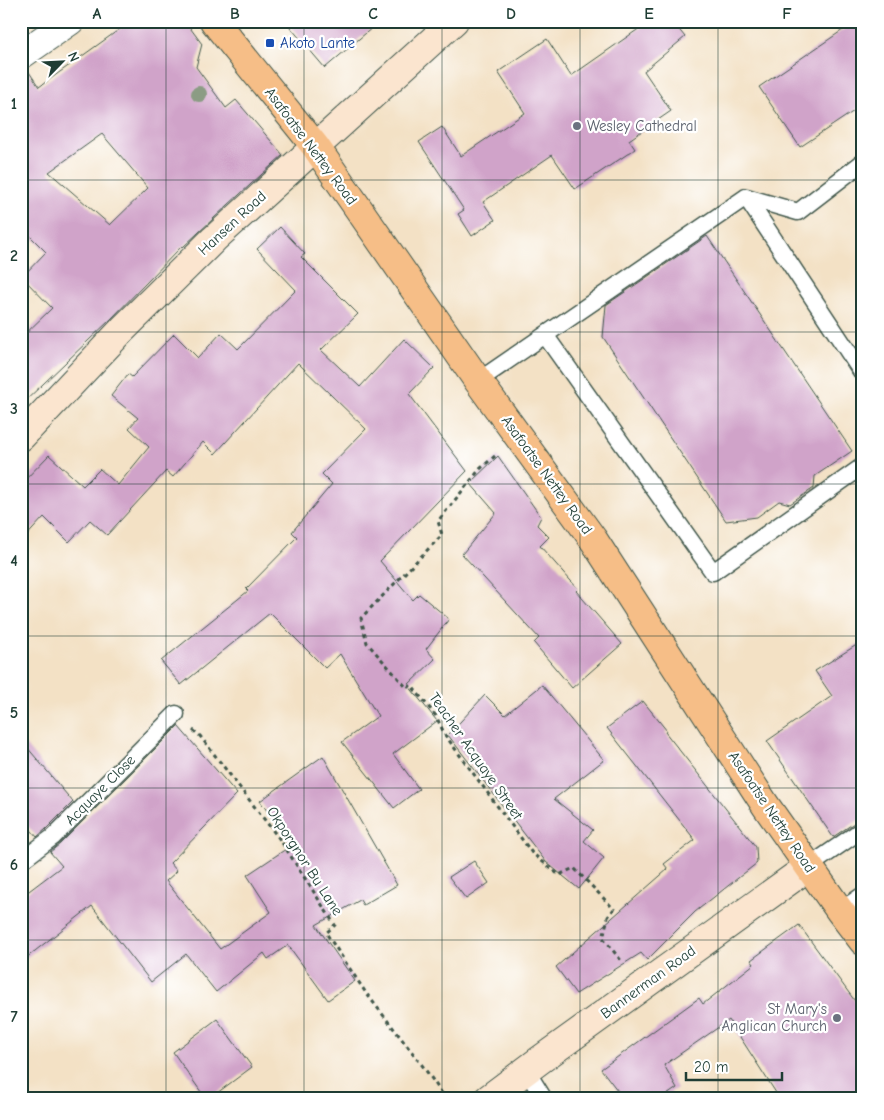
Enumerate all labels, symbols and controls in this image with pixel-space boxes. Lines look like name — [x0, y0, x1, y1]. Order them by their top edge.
text: A — [93, 5, 102, 23]
text: B — [230, 5, 240, 23]
text: C — [368, 5, 378, 23]
text: D — [506, 5, 516, 23]
text: E — [644, 5, 654, 23]
text: F — [782, 5, 792, 23]
place label: Akoto Lante — [280, 34, 355, 52]
marker: Akoto Lante — [264, 37, 276, 49]
north arrow — [38, 38, 88, 88]
text: N — [64, 49, 83, 65]
street label: Asafoatse Nettey Road — [261, 84, 361, 208]
text: 1 — [11, 95, 17, 113]
place label: Wesley Cathedral — [587, 117, 697, 135]
marker: Wesley Cathedral — [571, 120, 583, 132]
street label: Hansen Road — [194, 187, 270, 259]
text: 2 — [10, 247, 18, 265]
text: 3 — [10, 400, 18, 418]
street label: Asafoatse Nettey Road — [498, 412, 596, 538]
text: 4 — [10, 552, 18, 570]
street label: Teacher Acquaye Street — [425, 689, 527, 824]
text: 5 — [10, 704, 18, 722]
street label: Asafoatse Nettey Road — [725, 748, 819, 876]
street label: Acquaye Close — [61, 751, 139, 829]
street label: Okporgnor Bu Lane — [263, 803, 347, 919]
text: 6 — [10, 856, 18, 874]
street label: Bannerman Road — [597, 942, 699, 1022]
place label: St Mary's Anglican Church — [721, 1000, 827, 1035]
text: 7 — [10, 1008, 18, 1026]
marker: St Mary's Anglican Church — [831, 1012, 843, 1024]
scale bar — [686, 1050, 783, 1082]
text: 20 m — [694, 1058, 728, 1076]

